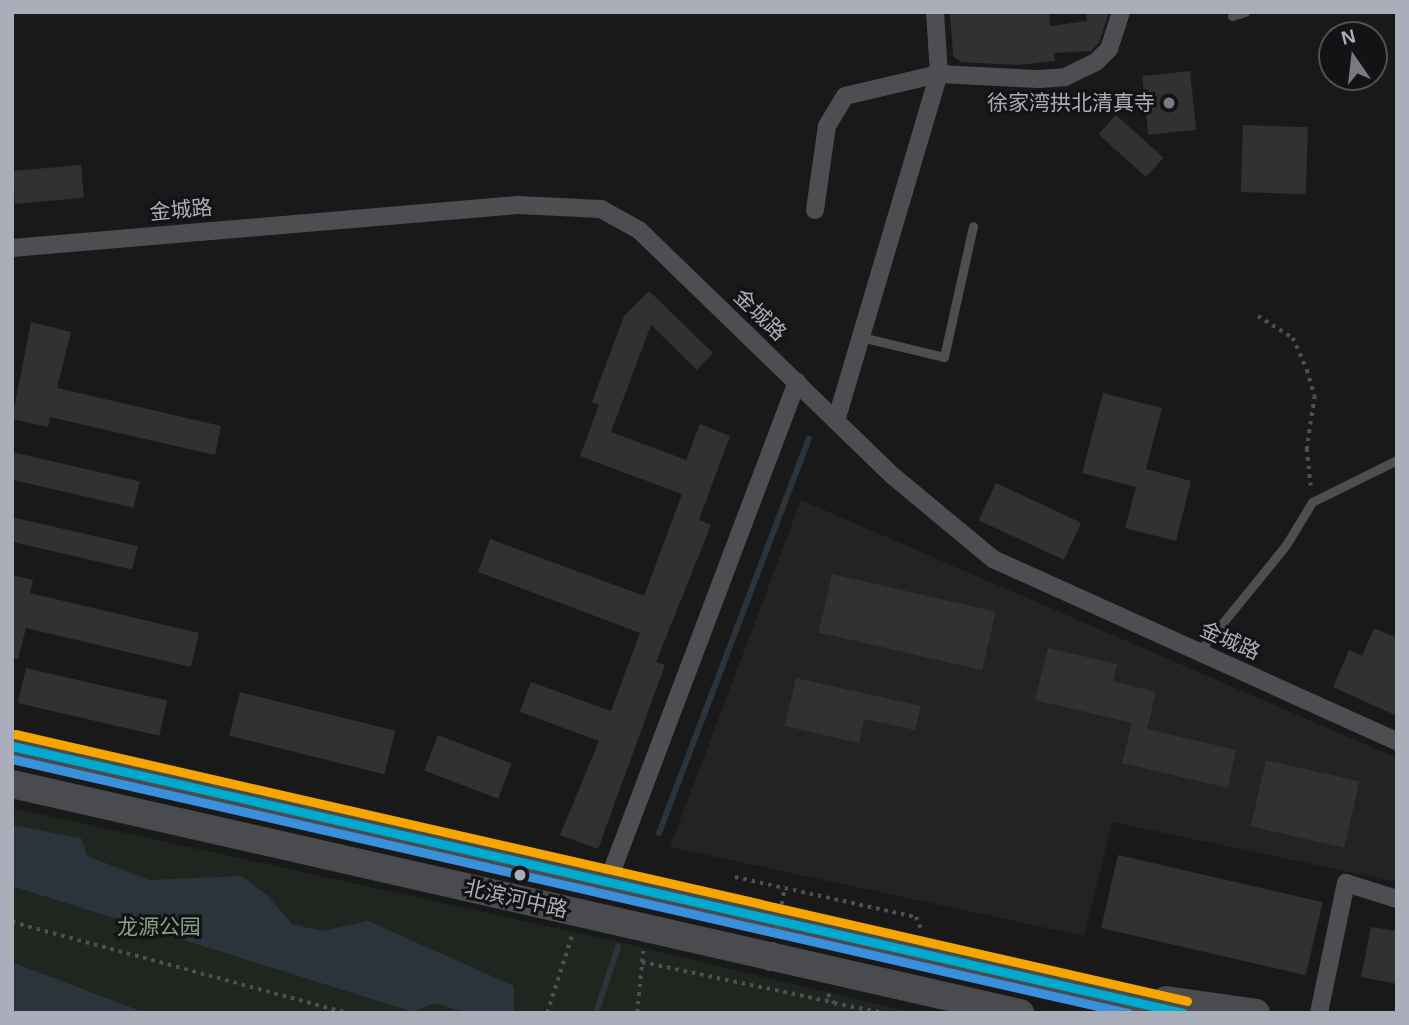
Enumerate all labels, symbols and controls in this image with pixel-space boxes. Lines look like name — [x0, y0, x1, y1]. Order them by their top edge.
north arrow — [1318, 21, 1388, 91]
text: N — [1339, 25, 1357, 49]
place label: 徐家湾拱北清真寺 — [987, 90, 1155, 116]
marker: 徐家湾拱北清真寺 — [1161, 95, 1177, 111]
street label: 金城路 — [149, 195, 213, 225]
street label: 金城路 — [729, 284, 791, 346]
street label: 金城路 — [1196, 617, 1264, 665]
unlabelled marker — [513, 868, 527, 882]
street label: 北滨河中路 — [462, 875, 570, 923]
park label: 龙源公园 — [117, 914, 201, 940]

